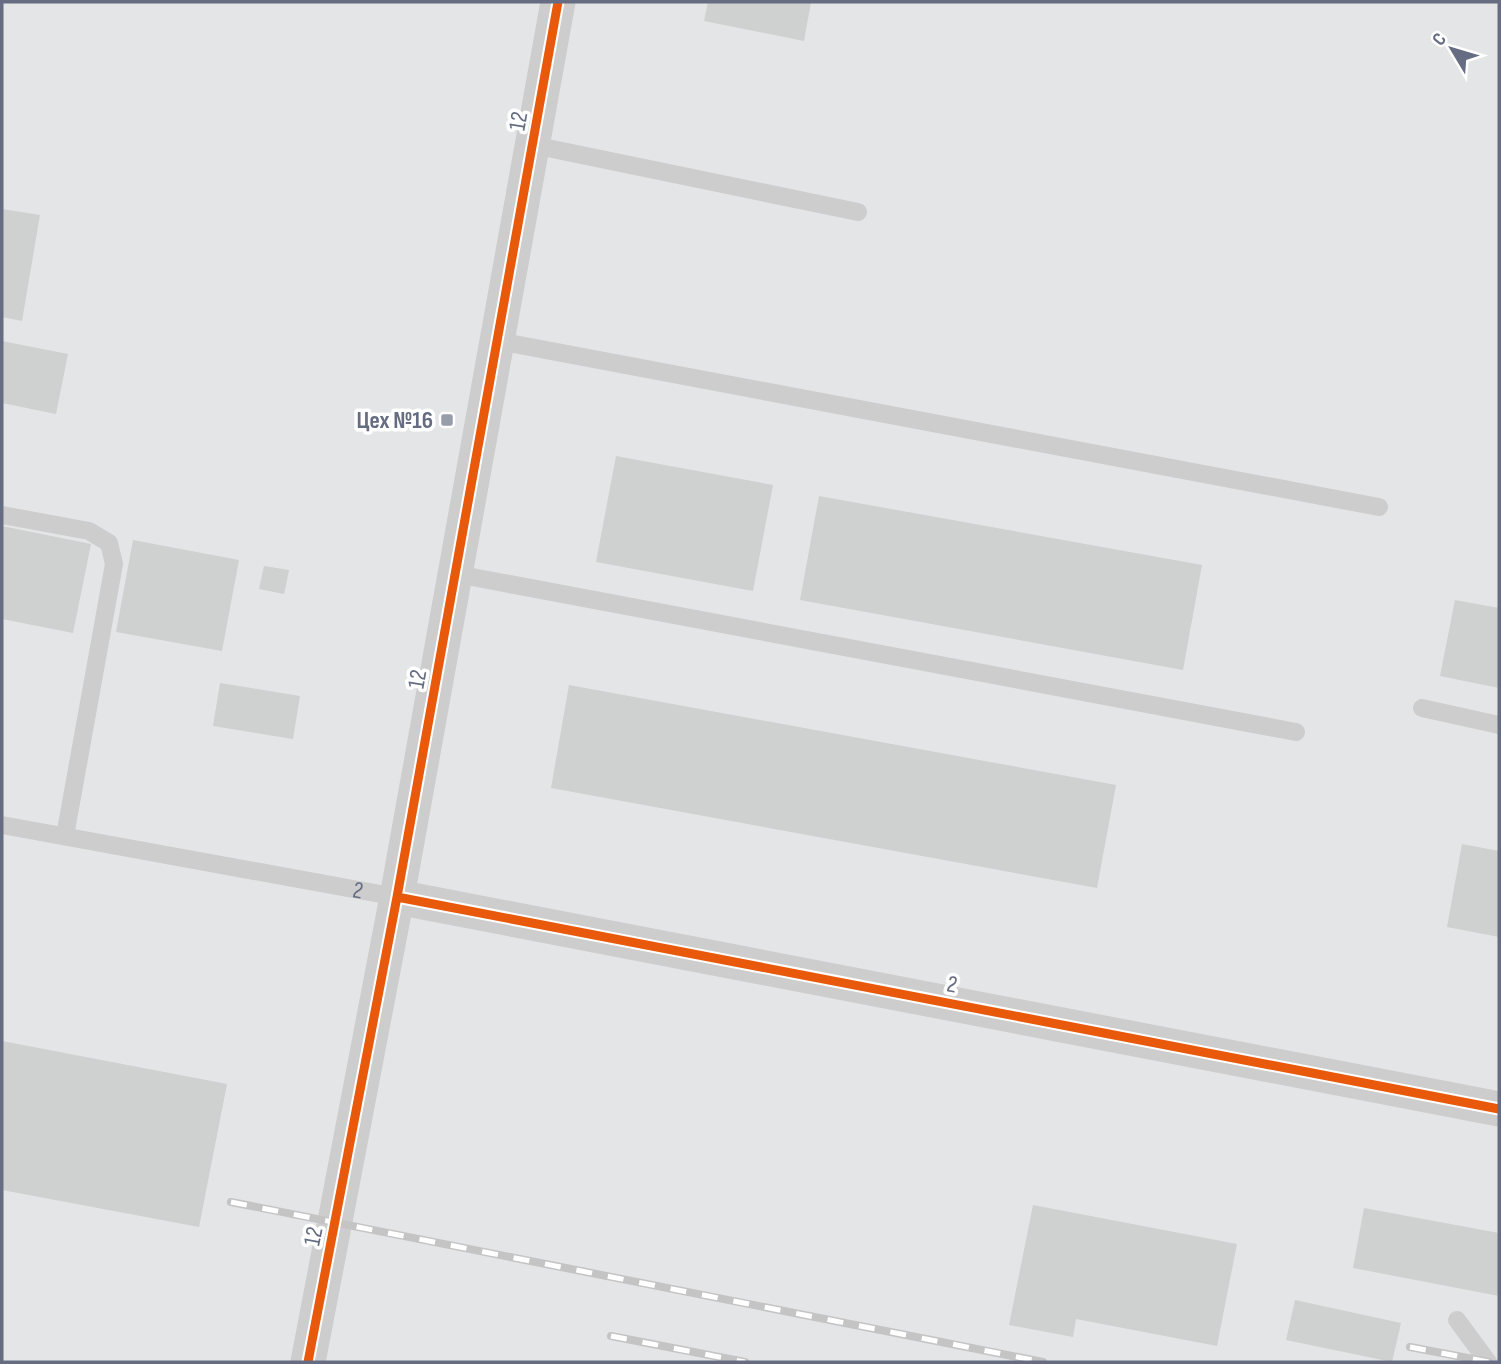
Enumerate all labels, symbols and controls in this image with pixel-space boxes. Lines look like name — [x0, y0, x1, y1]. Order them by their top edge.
north arrow — [1417, 14, 1487, 84]
text: С — [1428, 28, 1452, 50]
street label: 12 — [503, 109, 534, 133]
place label: Цех №16 — [356, 406, 433, 435]
marker: Цех №16 — [439, 412, 455, 428]
street label: 12 — [402, 667, 433, 691]
street label: 2 — [351, 875, 366, 906]
street label: 2 — [944, 969, 960, 1000]
street label: 12 — [297, 1224, 329, 1248]

